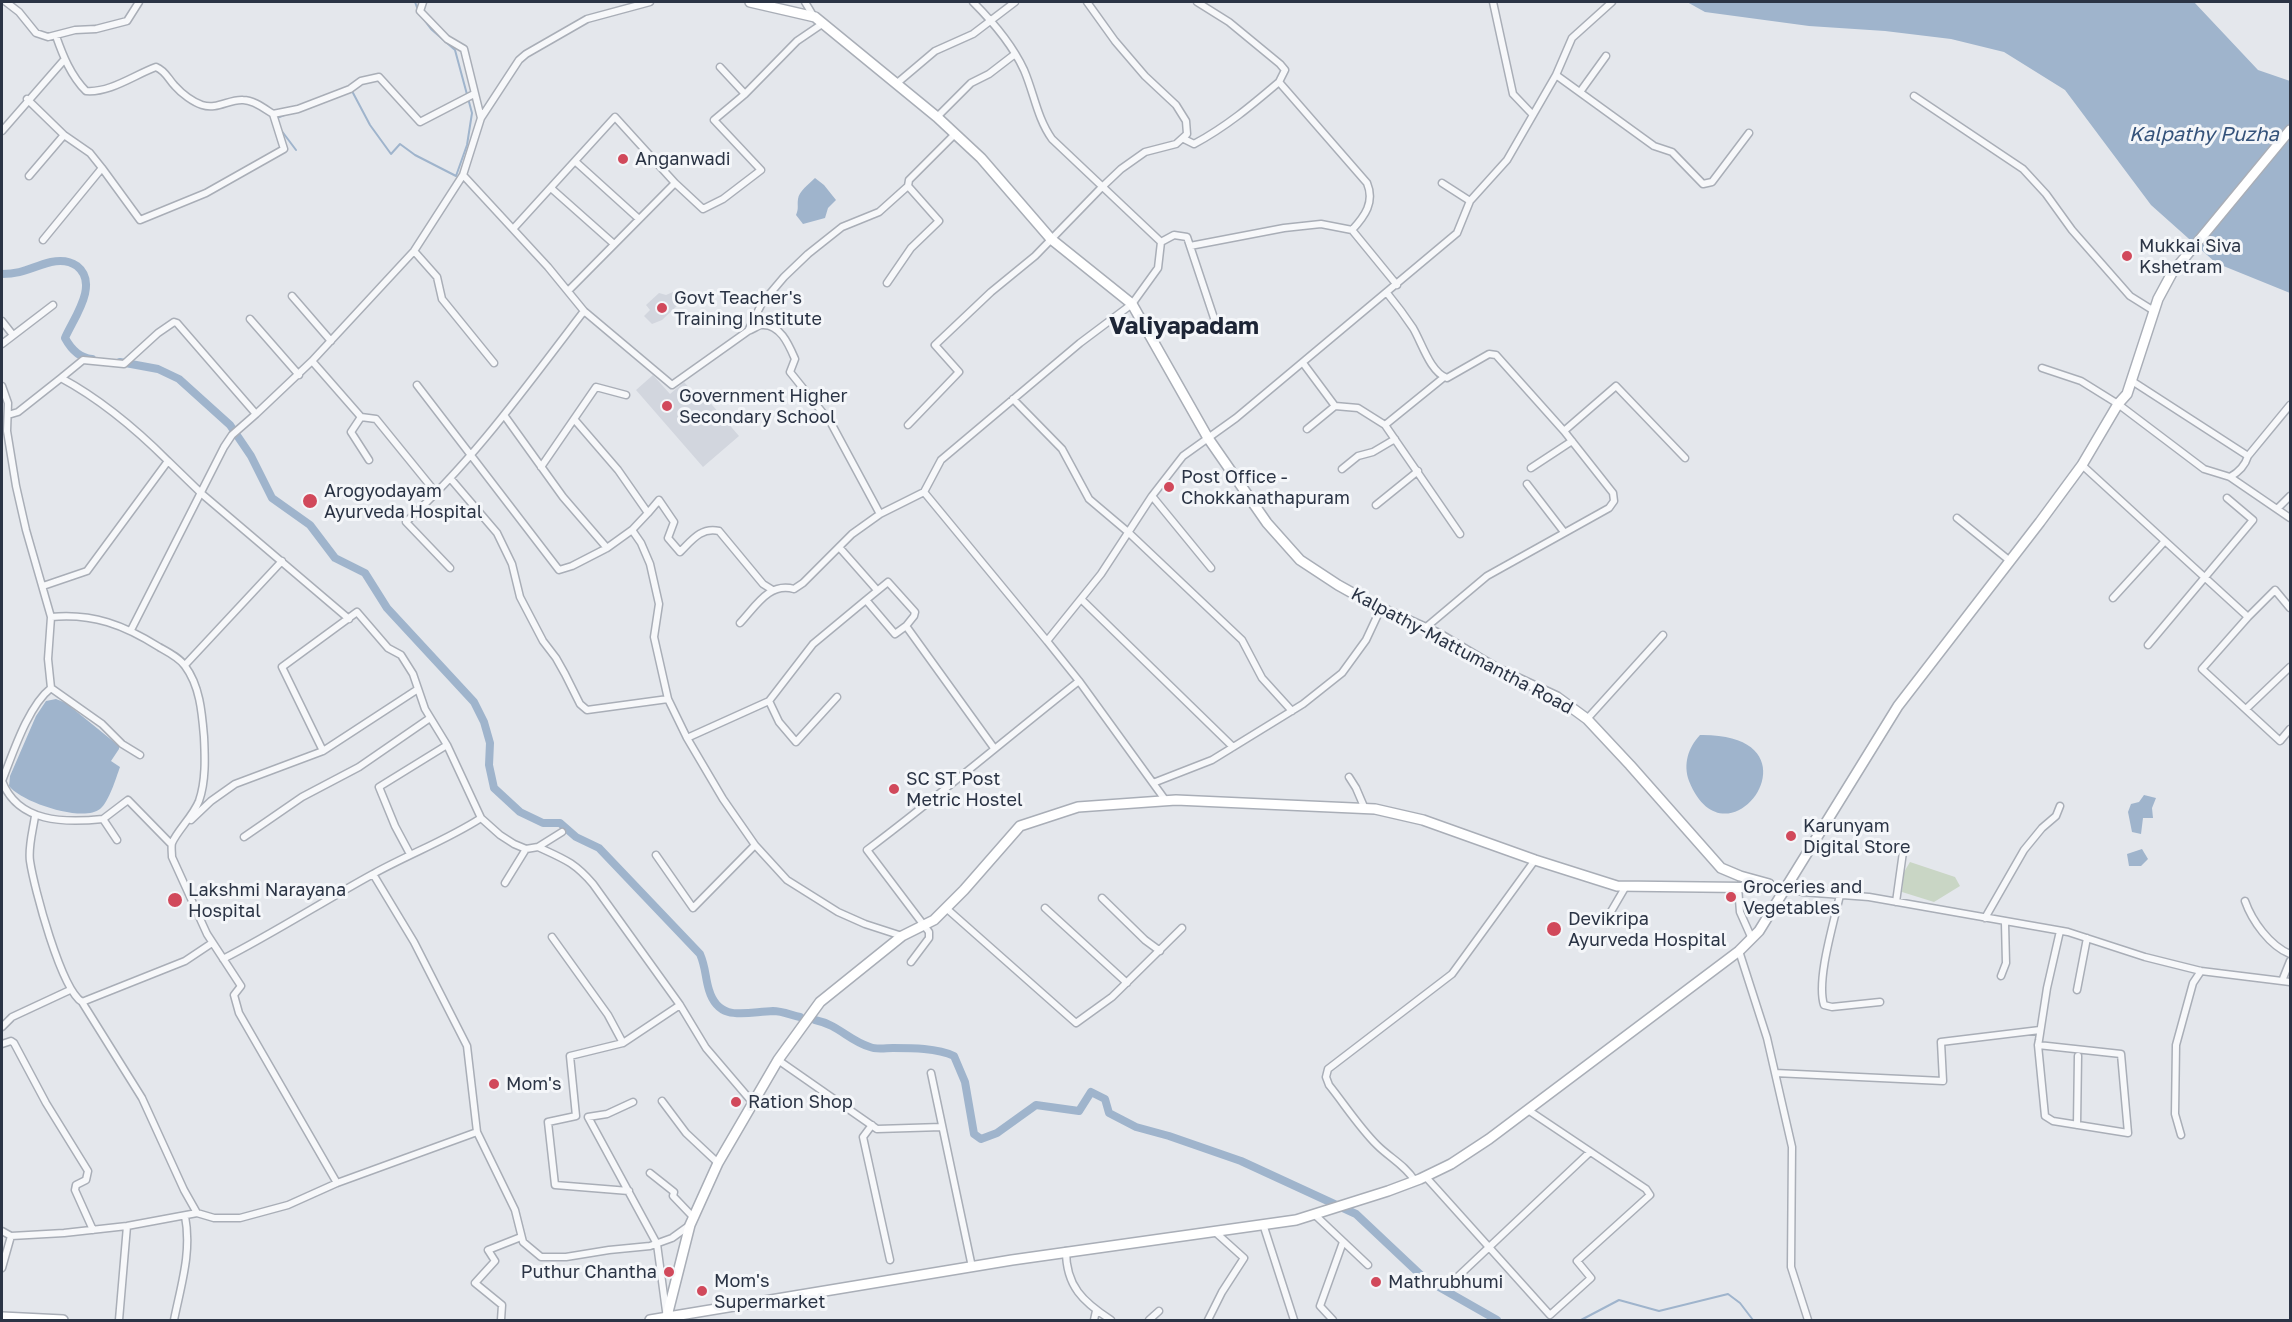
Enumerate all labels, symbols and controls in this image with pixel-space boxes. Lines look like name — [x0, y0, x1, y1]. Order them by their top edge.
water label: Kalpathy Puzha — [2129, 123, 2279, 147]
place label: Anganwadi — [635, 148, 731, 170]
marker: Anganwadi — [616, 152, 630, 166]
place label: Mukkai Siva Kshetram — [2139, 235, 2241, 278]
marker: Mukkai Siva Kshetram — [2120, 249, 2134, 263]
place label: Govt Teacher's Training Institute — [674, 287, 822, 330]
marker: Govt Teacher's Training Institute — [655, 301, 669, 315]
district label: Valiyapadam — [1109, 312, 1259, 340]
place label: Government Higher Secondary School — [679, 385, 847, 428]
marker: Government Higher Secondary School — [660, 399, 674, 413]
place label: Post Office - Chokkanathapuram — [1181, 466, 1350, 508]
place label: Arogyodayam Ayurveda Hospital — [324, 480, 482, 522]
marker: Post Office - Chokkanathapuram — [1162, 480, 1176, 494]
marker: Arogyodayam Ayurveda Hospital — [301, 492, 319, 510]
street label: Kalpathy-Mattumantha Road — [1347, 583, 1577, 719]
place label: SC ST Post Metric Hostel — [906, 768, 1023, 810]
marker: SC ST Post Metric Hostel — [887, 782, 901, 796]
place label: Karunyam Digital Store — [1803, 815, 1910, 858]
marker: Karunyam Digital Store — [1784, 829, 1798, 843]
place label: Groceries and Vegetables — [1743, 876, 1862, 918]
place label: Lakshmi Narayana Hospital — [188, 879, 346, 922]
marker: Groceries and Vegetables — [1724, 890, 1738, 904]
marker: Lakshmi Narayana Hospital — [166, 891, 184, 909]
place label: Devikripa Ayurveda Hospital — [1568, 908, 1726, 950]
marker: Devikripa Ayurveda Hospital — [1545, 920, 1563, 938]
place label: Mom's — [506, 1073, 562, 1095]
marker: Mom's — [487, 1077, 501, 1091]
place label: Ration Shop — [748, 1091, 853, 1113]
marker: Ration Shop — [729, 1095, 743, 1109]
place label: Puthur Chantha — [521, 1261, 657, 1283]
marker: Puthur Chantha — [662, 1265, 676, 1279]
place label: Mom's Supermarket — [714, 1270, 826, 1312]
place label: Mathrubhumi — [1388, 1271, 1503, 1293]
marker: Mathrubhumi — [1369, 1275, 1383, 1289]
marker: Mom's Supermarket — [695, 1284, 709, 1298]

